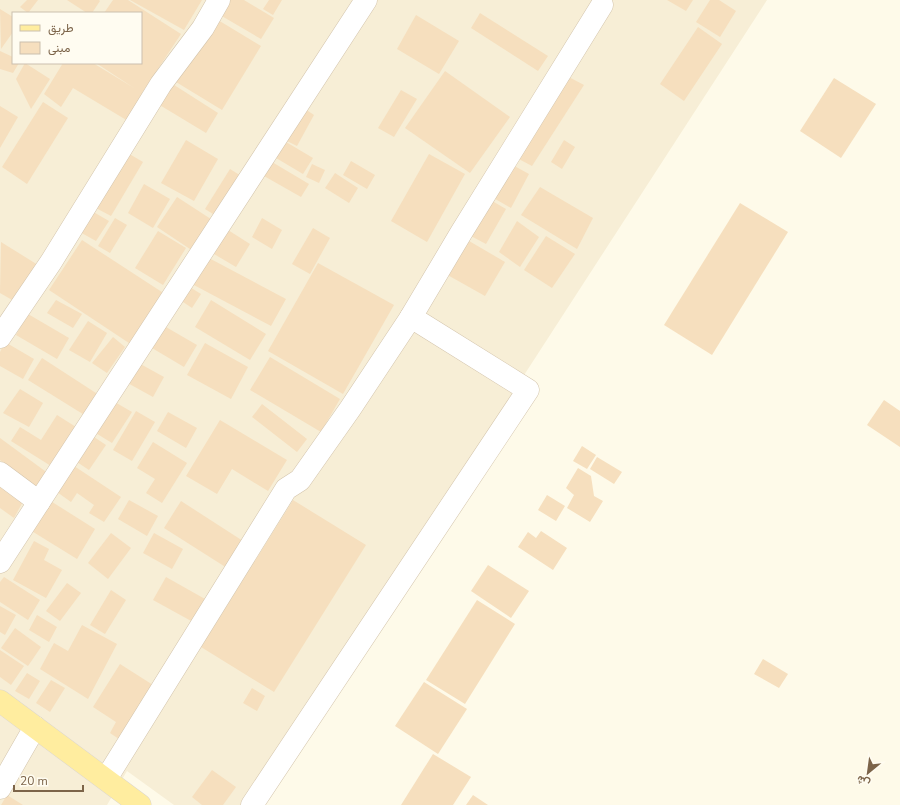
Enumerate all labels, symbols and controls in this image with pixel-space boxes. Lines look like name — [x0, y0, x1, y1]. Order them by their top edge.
legend — [12, 12, 142, 64]
text: طريق — [48, 20, 74, 36]
text: مبنى — [48, 40, 70, 56]
north arrow — [848, 753, 888, 793]
scale bar — [14, 767, 83, 793]
text: ش — [854, 772, 873, 791]
text: 20 m — [20, 773, 48, 789]

